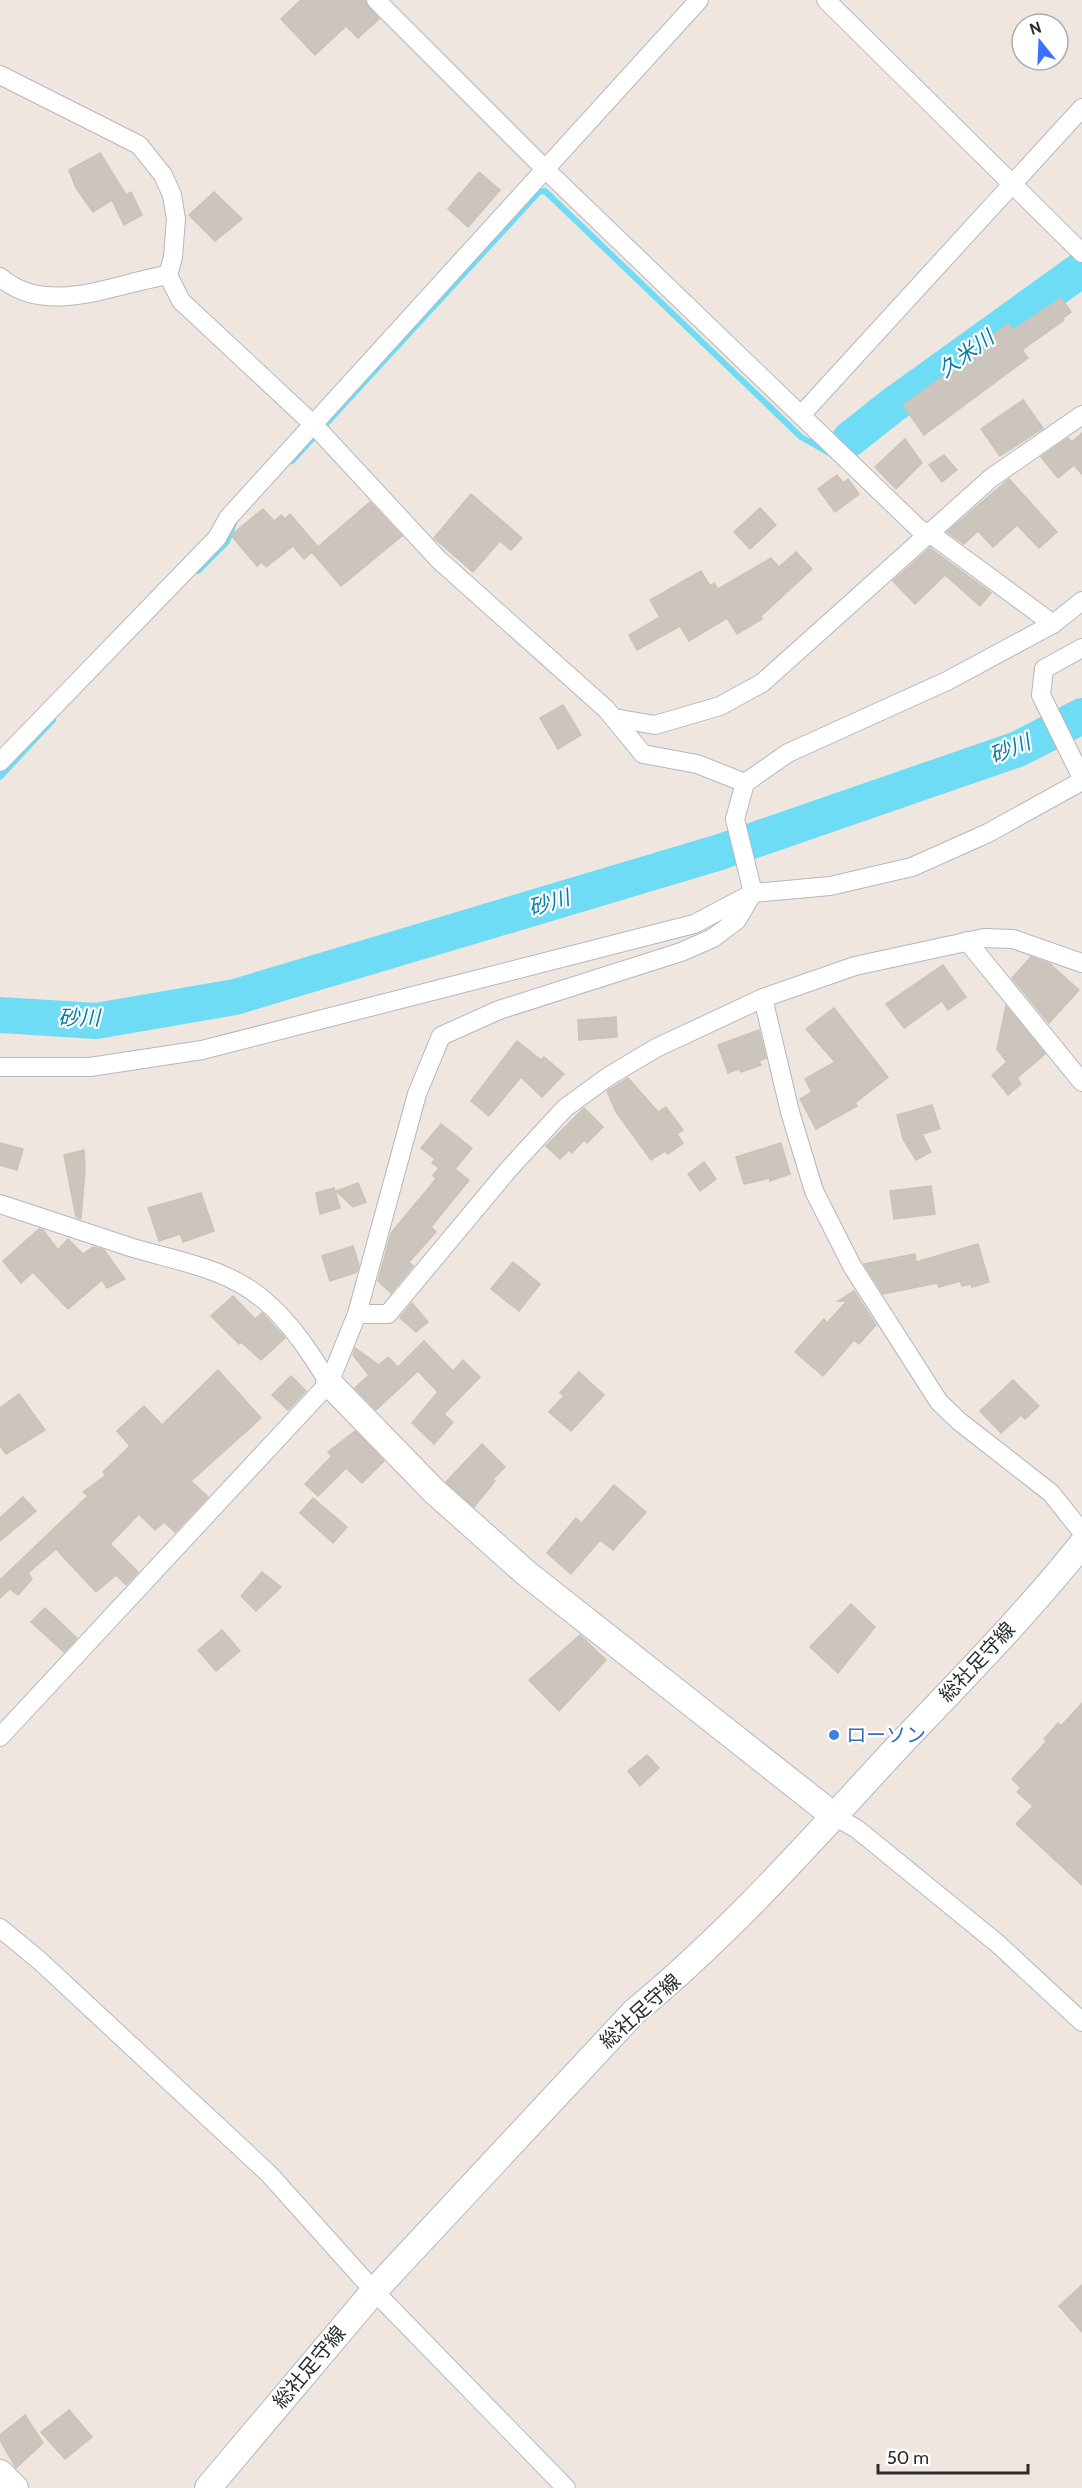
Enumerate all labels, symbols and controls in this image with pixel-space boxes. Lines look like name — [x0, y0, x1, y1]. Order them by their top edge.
north arrow — [1010, 12, 1070, 72]
text: N — [1027, 17, 1044, 39]
water label: 久米川 — [933, 324, 1000, 382]
water label: 砂川 — [986, 728, 1036, 768]
water label: 砂川 — [525, 884, 575, 921]
water label: 砂川 — [58, 1005, 102, 1030]
street label: 総社足守線 — [934, 1617, 1020, 1707]
place label: ローソン — [846, 1723, 926, 1747]
marker: ローソン — [827, 1728, 841, 1742]
street label: 総社足守線 — [595, 1969, 685, 2053]
street label: 総社足守線 — [268, 2321, 350, 2413]
scale bar — [878, 2437, 1028, 2475]
text: 50 m — [887, 2447, 929, 2469]

